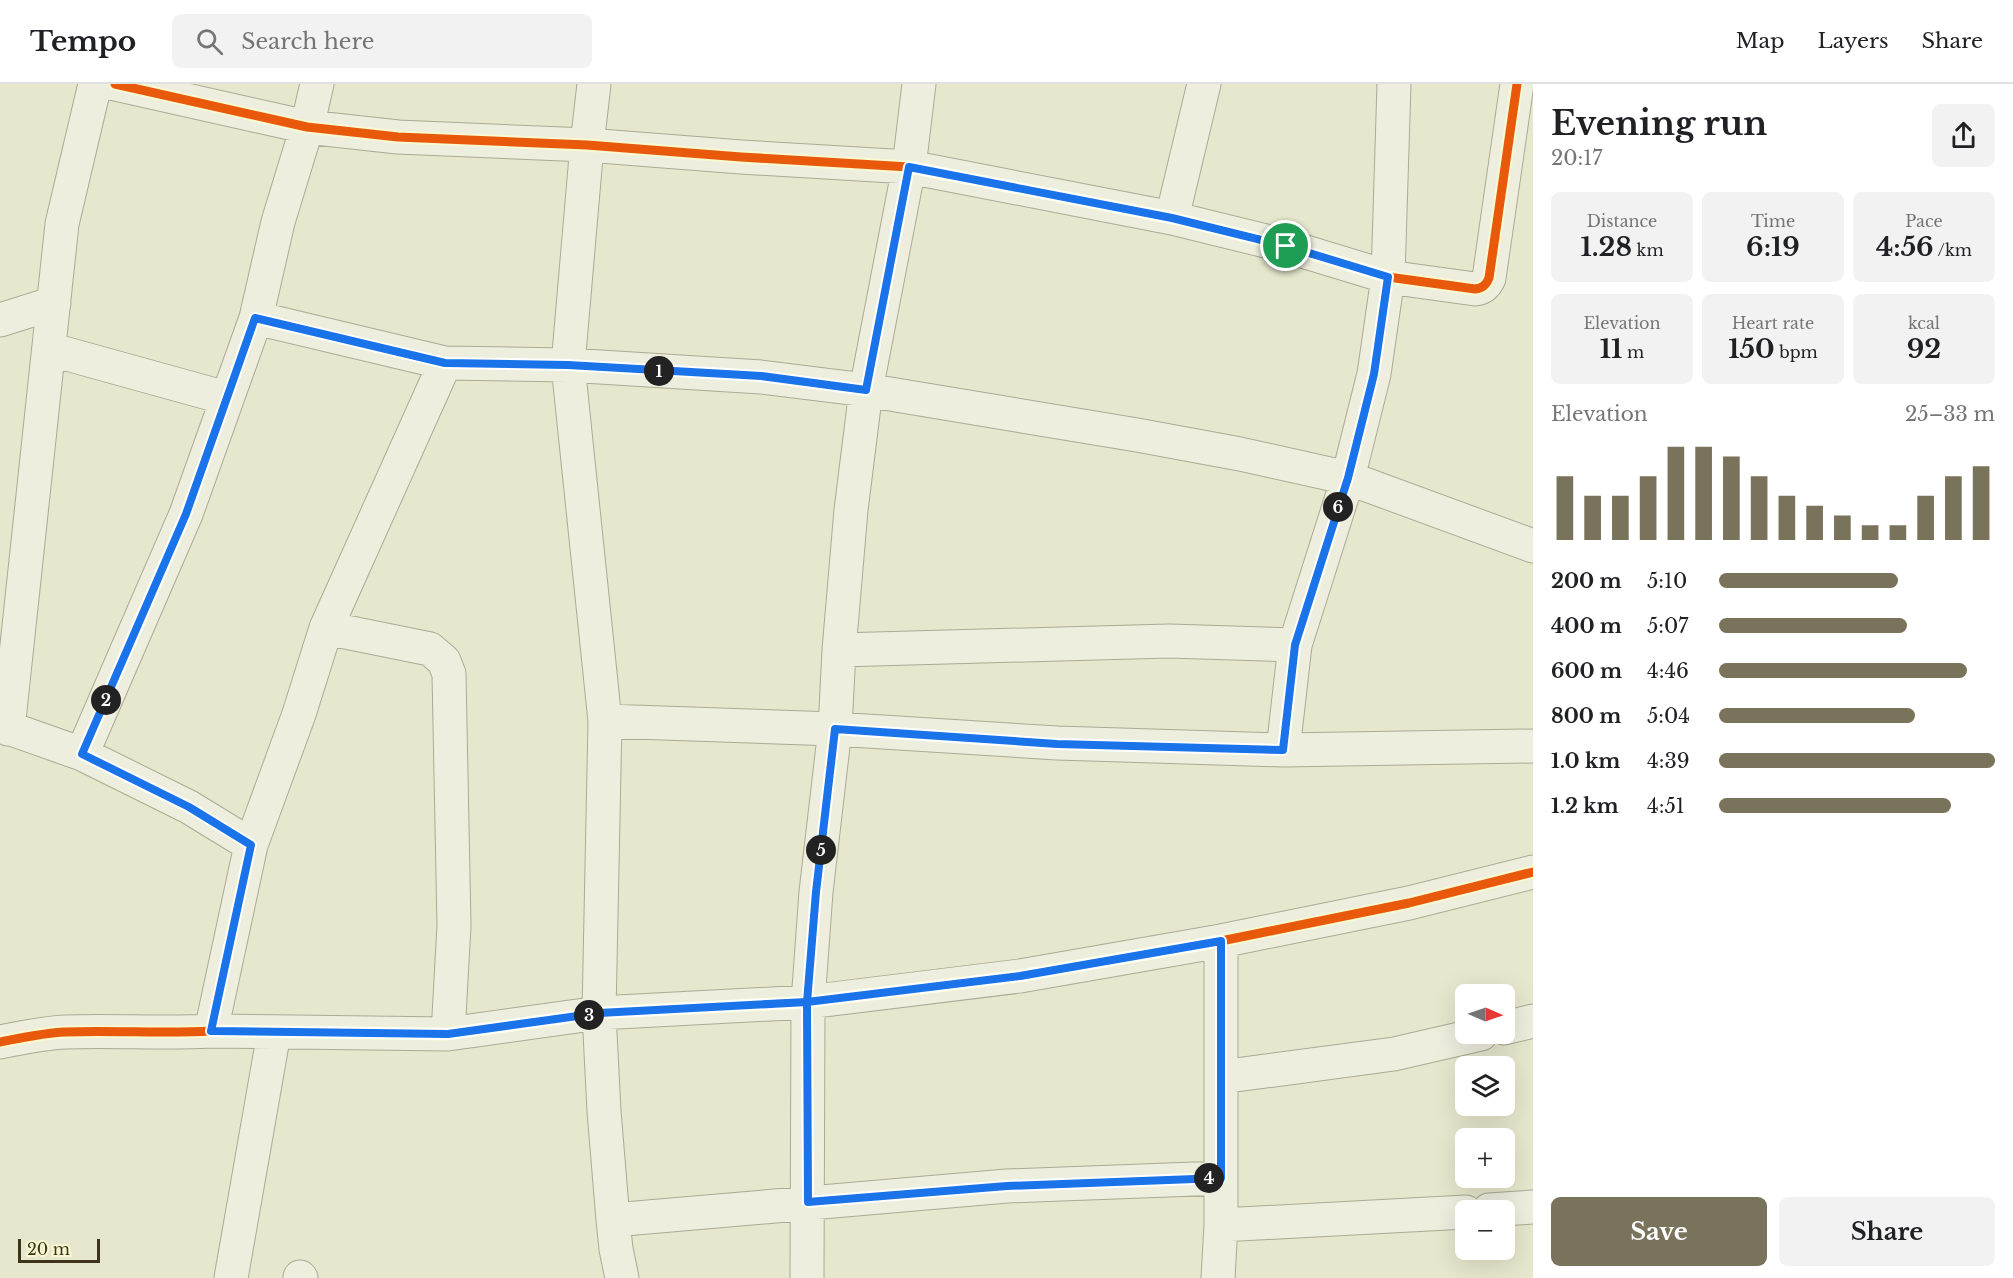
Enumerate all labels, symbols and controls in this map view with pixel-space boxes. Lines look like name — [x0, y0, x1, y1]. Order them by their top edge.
search box — [172, 14, 592, 68]
text: Tempo — [30, 24, 136, 59]
icon: search — [193, 25, 226, 58]
text: Search here — [241, 28, 374, 55]
text: Map — [1736, 28, 1785, 54]
text: Layers — [1818, 28, 1889, 54]
text: Share — [1922, 28, 1983, 54]
text: Evening run — [1551, 103, 1767, 144]
button: share — [1932, 104, 1995, 167]
text: 20:17 — [1551, 146, 1602, 170]
text: Distance — [1587, 211, 1657, 231]
text: Time — [1751, 211, 1795, 231]
text: Pace — [1905, 211, 1943, 231]
pin — [1260, 220, 1311, 271]
icon: arrive — [1269, 229, 1302, 262]
text: 1.28 — [1580, 231, 1632, 263]
text: 6:19 — [1746, 231, 1800, 263]
text: 4:56 — [1876, 231, 1934, 263]
text: km — [1632, 240, 1664, 260]
text: /km — [1934, 240, 1972, 260]
text: Elevation — [1583, 313, 1661, 333]
text: Heart rate — [1732, 313, 1814, 333]
text: kcal — [1908, 313, 1940, 333]
text: 11 — [1600, 333, 1622, 365]
text: 150 — [1728, 333, 1775, 365]
text: 92 — [1907, 333, 1941, 365]
text: m — [1622, 342, 1644, 362]
text: bpm — [1775, 342, 1818, 362]
pin: 1 — [644, 356, 674, 386]
text: 1 — [656, 361, 662, 381]
text: Elevation — [1551, 402, 1648, 426]
text: 25–33 m — [1905, 402, 1995, 426]
pin: 6 — [1323, 492, 1353, 522]
text: 6 — [1333, 497, 1343, 517]
text: 200 m — [1551, 569, 1622, 593]
text: 5:10 — [1647, 569, 1687, 593]
text: 400 m — [1551, 614, 1622, 638]
text: 5:07 — [1647, 614, 1688, 638]
text: 600 m — [1551, 659, 1622, 683]
text: 4:46 — [1647, 659, 1689, 683]
pin: 2 — [91, 685, 121, 715]
text: 2 — [101, 690, 111, 710]
text: 800 m — [1551, 704, 1621, 728]
text: 5:04 — [1647, 704, 1690, 728]
text: 1.0 km — [1551, 749, 1620, 773]
text: 4:39 — [1647, 749, 1690, 773]
text: 1.2 km — [1551, 794, 1619, 818]
text: 4:51 — [1647, 794, 1685, 818]
pin: 5 — [806, 835, 836, 865]
text: 5 — [816, 840, 826, 860]
north arrow — [1455, 984, 1515, 1044]
map controls — [1455, 984, 1515, 1260]
pin: 3 — [574, 1000, 604, 1030]
text: 3 — [584, 1005, 594, 1025]
button: layers — [1455, 1056, 1515, 1116]
button: + — [1455, 1128, 1515, 1188]
pin: 4 — [1194, 1163, 1224, 1193]
text: 4 — [1204, 1168, 1214, 1188]
button: Save — [1551, 1197, 1767, 1266]
button: Share — [1779, 1197, 1995, 1266]
button: − — [1455, 1200, 1515, 1260]
scale bar — [18, 1236, 100, 1264]
text: 20 m — [27, 1239, 70, 1259]

